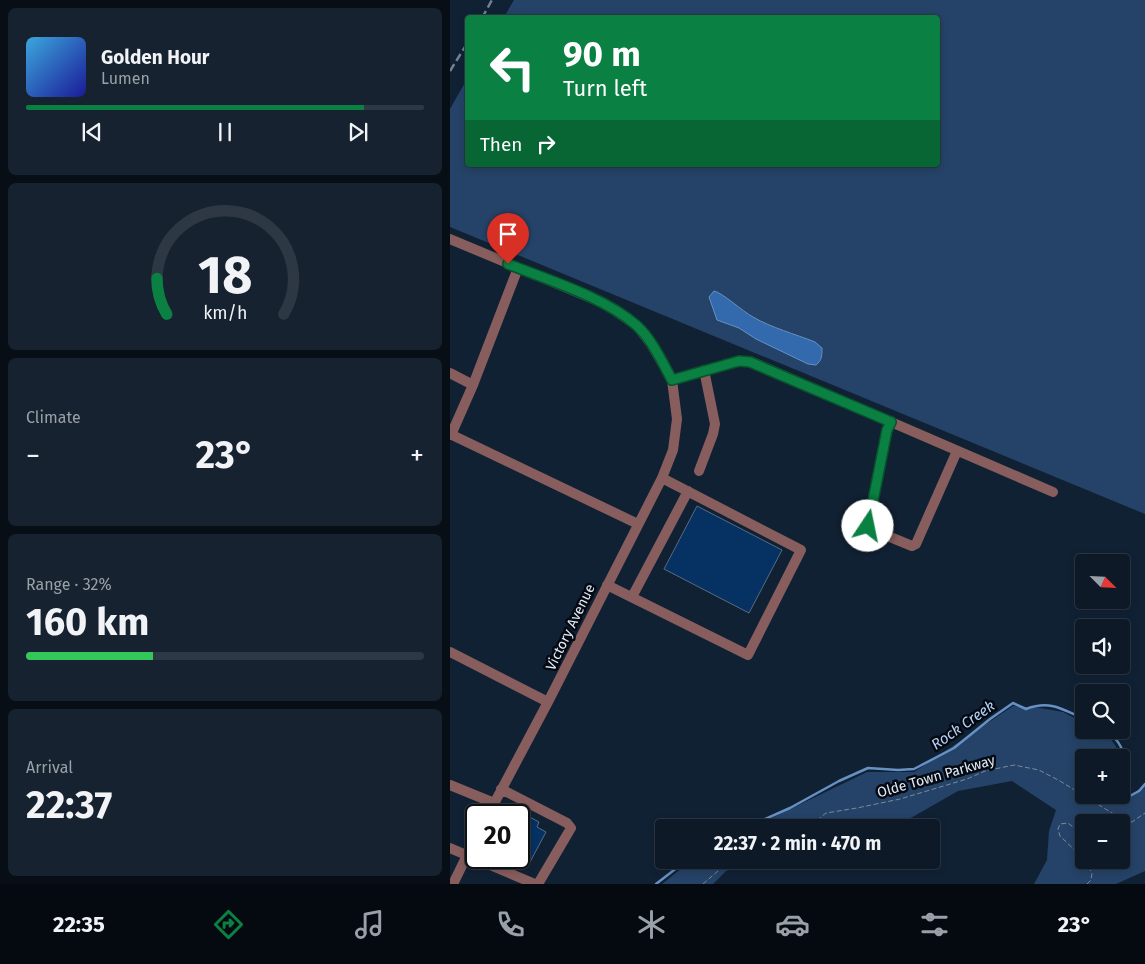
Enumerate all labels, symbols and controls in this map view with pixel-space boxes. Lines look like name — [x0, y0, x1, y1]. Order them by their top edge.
text: 90 m — [563, 33, 641, 75]
icon: left — [480, 35, 545, 100]
text: Golden Hour — [101, 46, 210, 69]
text: Lumen — [101, 69, 150, 88]
text: Turn left — [563, 75, 647, 102]
icon: previous — [78, 118, 106, 146]
icon: pause — [211, 118, 239, 146]
icon: next — [344, 118, 372, 146]
icon: right — [532, 130, 560, 158]
text: Then — [480, 133, 522, 156]
pin — [487, 213, 529, 264]
icon: arrive — [494, 220, 522, 248]
text: 18 — [198, 244, 252, 307]
text: km/h — [203, 302, 247, 324]
text: Climate — [26, 408, 81, 427]
text: 23° — [196, 432, 255, 478]
text: − — [26, 439, 40, 472]
text: + — [410, 439, 424, 472]
position arrow — [841, 499, 893, 551]
north arrow — [1075, 554, 1130, 609]
map controls — [1075, 554, 1130, 869]
text: Range · 32% — [26, 575, 112, 594]
street label: Victory Avenue — [542, 581, 599, 673]
text: 160 km — [26, 599, 149, 645]
button: sound — [1075, 619, 1130, 674]
button: search — [1075, 684, 1130, 739]
water label: Rock Creek — [928, 697, 998, 753]
button: + — [1075, 749, 1130, 804]
street label: Olde Town Parkway — [875, 752, 997, 801]
text: Arrival — [26, 758, 73, 777]
text: 22:37 — [26, 782, 112, 828]
speed limit sign: 20 — [465, 804, 530, 869]
button: − — [1075, 814, 1130, 869]
text: 22:37 · 2 min · 470 m — [714, 832, 881, 855]
icon: directions — [211, 907, 246, 942]
icon: music — [352, 907, 387, 942]
icon: phone — [493, 907, 528, 942]
icon: climate — [634, 907, 669, 942]
icon: car — [775, 907, 810, 942]
icon: filters — [917, 907, 952, 942]
text: 22:35 — [53, 911, 105, 938]
text: 23° — [1058, 911, 1092, 938]

